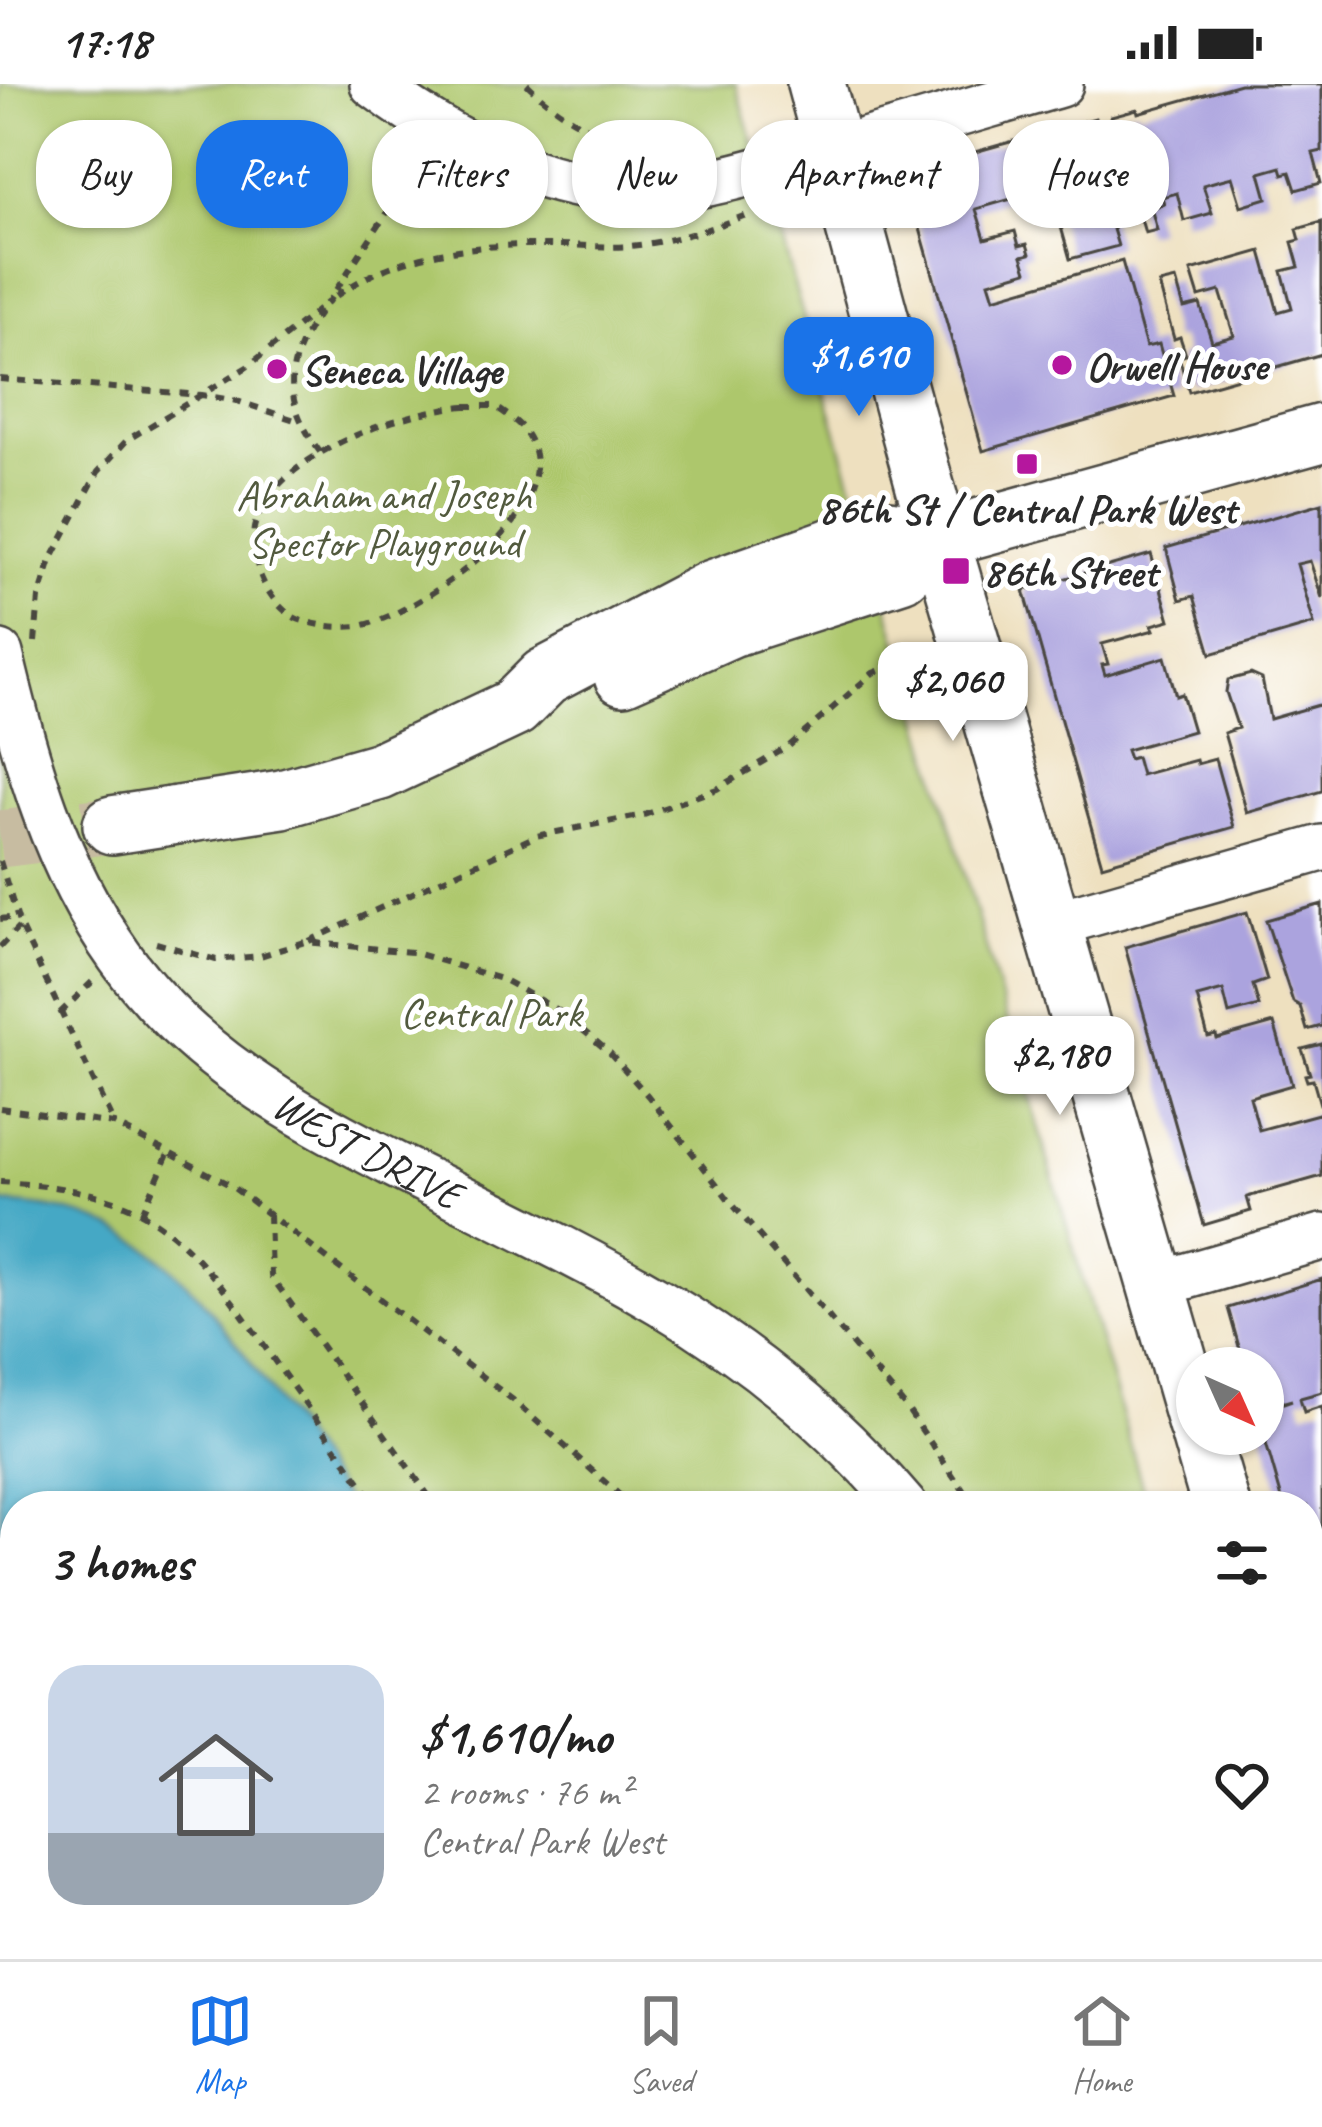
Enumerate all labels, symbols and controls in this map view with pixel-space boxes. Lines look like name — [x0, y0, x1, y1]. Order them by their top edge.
text: 17:18 — [60, 14, 150, 71]
chip: Buy — [36, 120, 172, 228]
chip: Rent — [196, 120, 348, 228]
chip: Filters — [372, 120, 548, 228]
chip: New — [572, 120, 717, 228]
chip: Apartment — [741, 120, 979, 228]
chip: House — [1003, 120, 1169, 228]
pin: $1,610 — [761, 317, 957, 419]
text: $1,610 — [811, 331, 907, 380]
place label: Orwell House — [1086, 340, 1271, 393]
place label: Seneca Village — [301, 344, 504, 397]
marker: Orwell House — [1049, 352, 1075, 378]
marker: Seneca Village — [264, 356, 290, 382]
marker: 86th St / Central Park West — [1014, 451, 1040, 477]
park label: Abraham and Joseph Spector Playground — [236, 469, 533, 570]
place label: 86th St / Central Park West — [818, 483, 1241, 536]
place label: 86th Street — [983, 546, 1162, 599]
marker: 86th Street — [940, 555, 972, 587]
pin: $2,060 — [855, 642, 1051, 744]
text: $2,060 — [905, 656, 1001, 705]
park label: Central Park — [401, 987, 584, 1040]
pin: $2,180 — [962, 1016, 1158, 1118]
text: $2,180 — [1012, 1030, 1108, 1079]
street label: WEST DRIVE — [263, 1079, 474, 1224]
north arrow — [1176, 1347, 1284, 1455]
map controls — [1176, 1347, 1284, 1455]
icon: filters — [1209, 1530, 1275, 1596]
text: 3 homes — [48, 1531, 192, 1595]
text: $1,610/mo — [420, 1704, 611, 1768]
icon: home — [144, 1713, 288, 1857]
icon: heart — [1209, 1752, 1275, 1818]
text: 2 rooms · 76 m² — [420, 1768, 631, 1817]
text: Central Park West — [420, 1817, 664, 1866]
tab: Map — [187, 1988, 253, 2102]
tab: Saved — [628, 1988, 694, 2102]
tab: Home — [1069, 1988, 1135, 2102]

